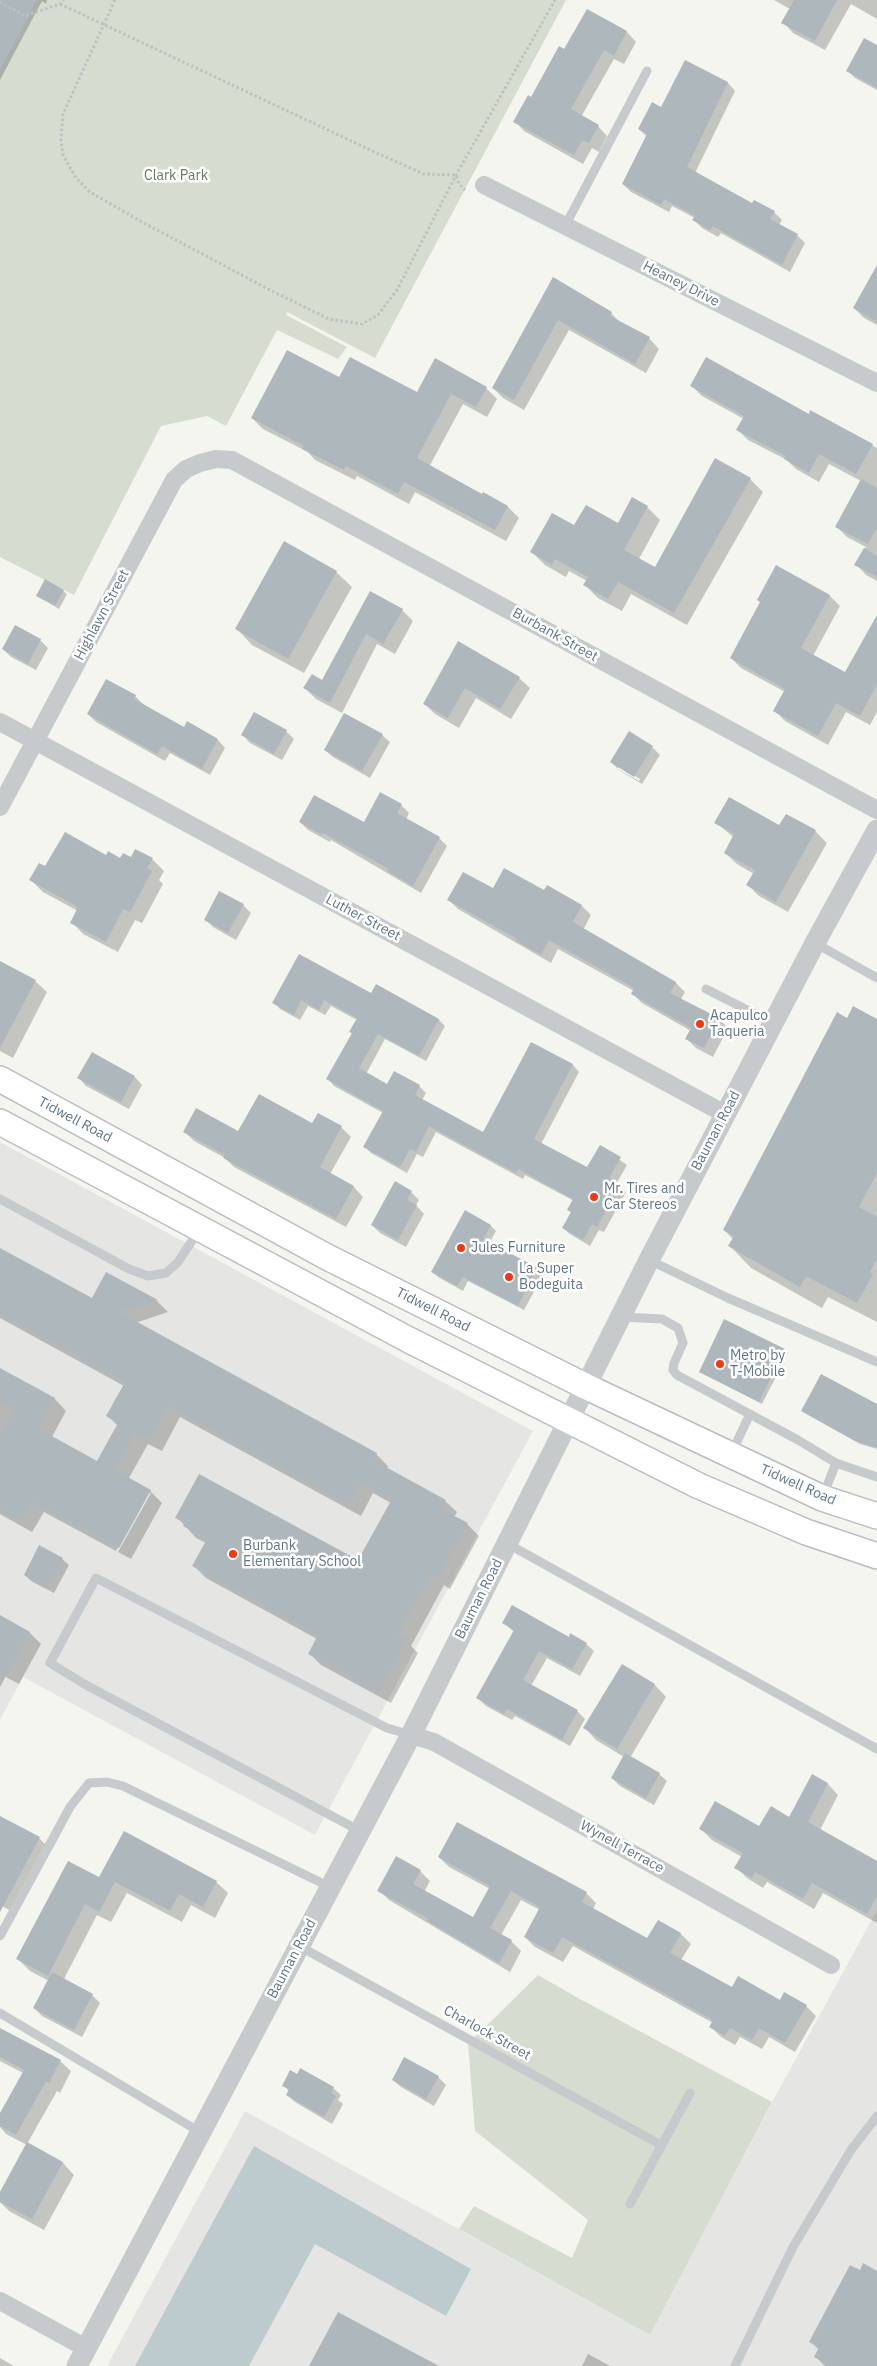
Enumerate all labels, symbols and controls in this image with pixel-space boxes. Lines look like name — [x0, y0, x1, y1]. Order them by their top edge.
park label: Clark Park — [144, 168, 208, 184]
street label: Heaney Drive — [640, 258, 722, 310]
street label: Highlawn Street — [71, 567, 133, 663]
street label: Burbank Street — [509, 605, 601, 665]
street label: Luther Street — [323, 891, 403, 945]
place label: Acapulco Taqueria — [710, 1008, 768, 1040]
marker: Acapulco Taqueria — [694, 1018, 706, 1030]
street label: Bauman Road — [688, 1088, 744, 1174]
street label: Tidwell Road — [35, 1094, 115, 1146]
place label: Mr. Tires and Car Stereos — [604, 1181, 684, 1214]
marker: Mr. Tires and Car Stereos — [588, 1191, 600, 1203]
place label: Jules Furniture — [471, 1240, 565, 1256]
marker: Jules Furniture — [455, 1242, 467, 1254]
place label: La Super Bodeguita — [519, 1261, 583, 1294]
marker: La Super Bodeguita — [503, 1271, 515, 1283]
street label: Tidwell Road — [393, 1284, 473, 1336]
place label: Metro by T-Mobile — [730, 1348, 785, 1380]
marker: Metro by T-Mobile — [714, 1358, 726, 1370]
street label: Tidwell Road — [758, 1461, 838, 1509]
place label: Burbank Elementary School — [243, 1538, 361, 1570]
marker: Burbank Elementary School — [227, 1548, 239, 1560]
street label: Bauman Road — [452, 1556, 506, 1642]
street label: Wynell Terrace — [577, 1817, 667, 1877]
street label: Bauman Road — [264, 1916, 320, 2002]
street label: Charlock Street — [440, 2002, 534, 2064]

